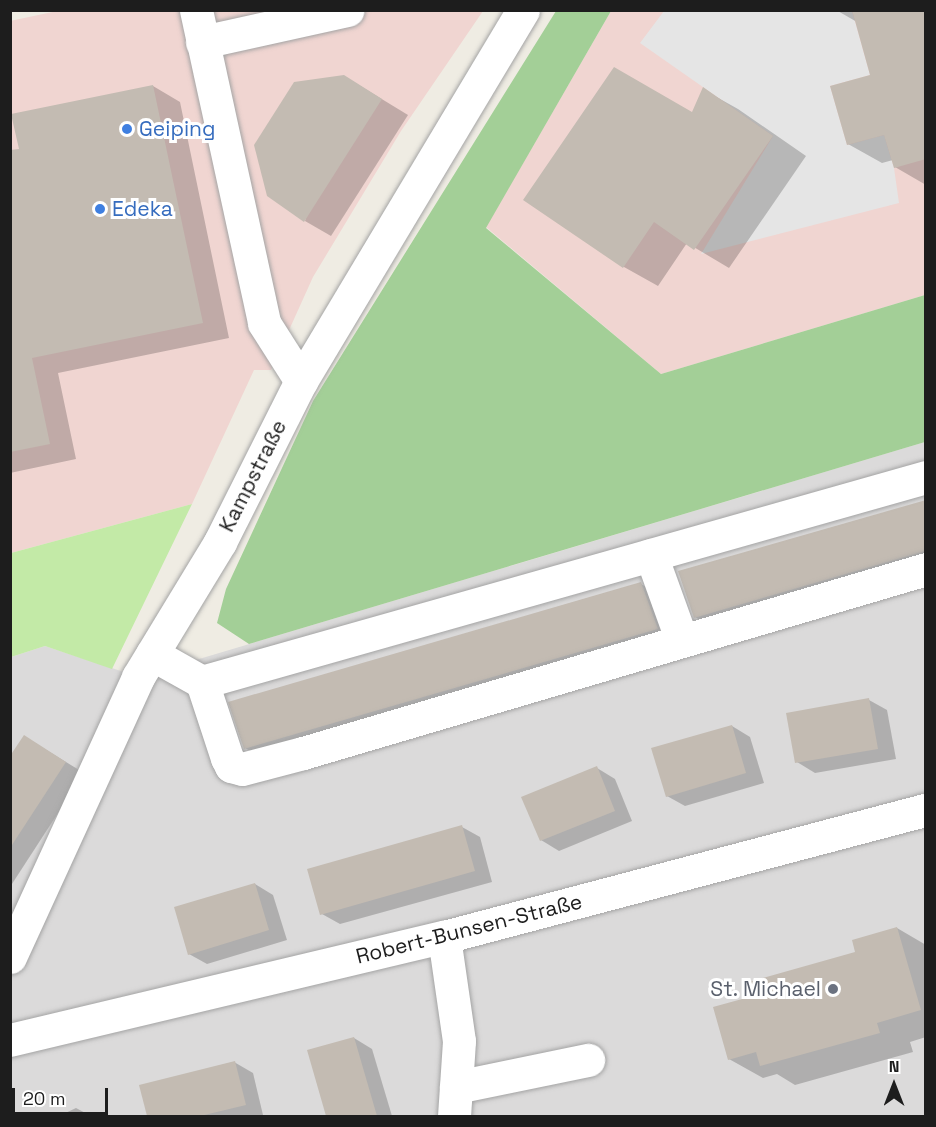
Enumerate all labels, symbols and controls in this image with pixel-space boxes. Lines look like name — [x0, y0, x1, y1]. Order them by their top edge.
place label: Geiping — [139, 116, 215, 142]
marker: Geiping — [120, 122, 134, 136]
place label: Edeka — [112, 196, 173, 222]
marker: Edeka — [93, 202, 107, 216]
street label: Kampstraße — [214, 416, 292, 536]
street label: Robert-Bunsen-Straße — [353, 889, 585, 969]
place label: St. Michael — [710, 976, 821, 1002]
marker: St. Michael — [826, 982, 840, 996]
north arrow — [864, 1055, 924, 1115]
text: N — [889, 1056, 899, 1077]
scale bar — [15, 1076, 111, 1114]
text: 20 m — [23, 1087, 66, 1110]

